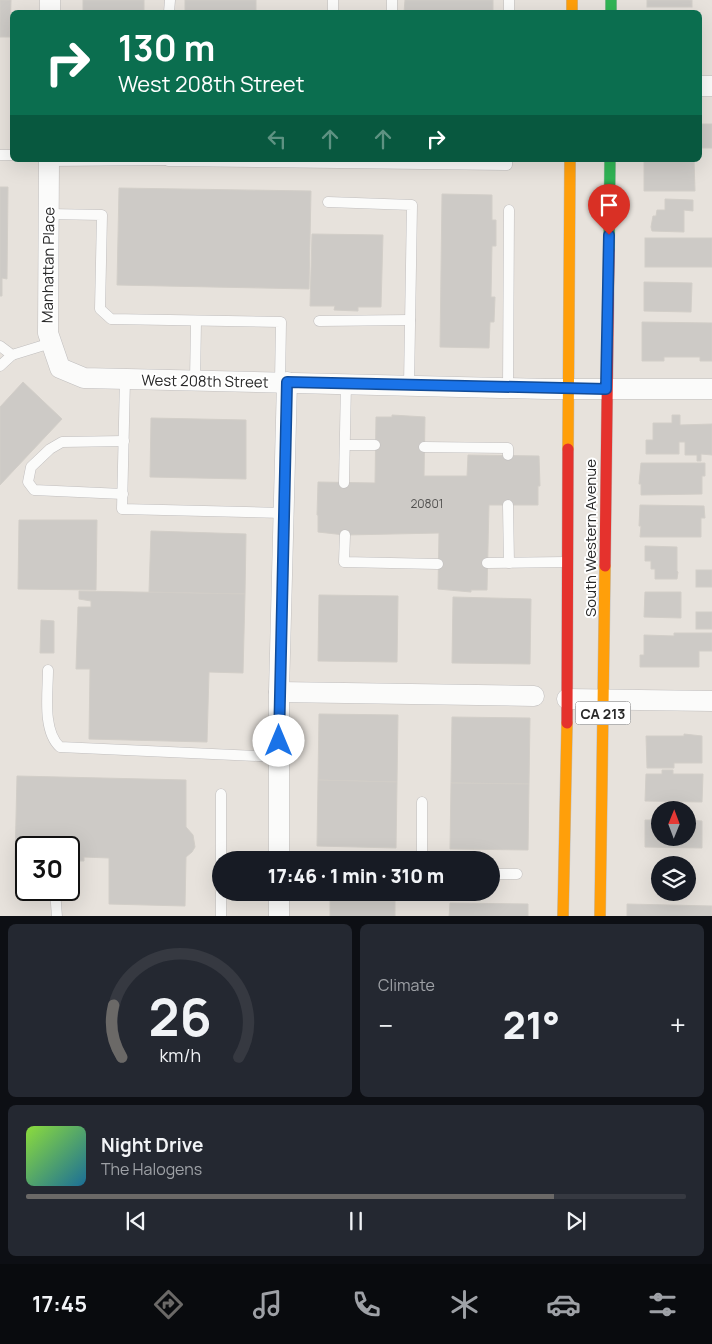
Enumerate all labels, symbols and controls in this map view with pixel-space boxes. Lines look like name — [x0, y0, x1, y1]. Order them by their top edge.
text: 130 m — [118, 24, 215, 72]
icon: right — [35, 30, 100, 95]
text: West 208th Street — [118, 69, 305, 99]
icon: left — [263, 125, 291, 153]
icon: ahead — [316, 125, 344, 153]
icon: ahead — [369, 125, 397, 153]
icon: right — [422, 125, 450, 153]
pin — [588, 184, 630, 235]
icon: arrive — [595, 191, 623, 219]
street label: Manhattan Place — [36, 206, 60, 323]
street label: West 208th Street — [141, 369, 269, 393]
street label: South Western Avenue — [580, 459, 601, 617]
house number: 20801 — [410, 495, 444, 512]
road number: CA 213 — [576, 701, 630, 724]
position arrow — [252, 714, 304, 766]
north arrow — [651, 801, 696, 846]
map controls — [651, 801, 696, 901]
speed limit sign: 30 — [15, 836, 80, 901]
button: layers — [651, 856, 696, 901]
text: 17:46 · 1 min · 310 m — [268, 863, 444, 889]
text: Climate — [378, 974, 435, 996]
text: 26 — [148, 981, 212, 1052]
text: 21° — [503, 998, 560, 1050]
text: − — [378, 1006, 393, 1044]
text: + — [670, 1006, 686, 1044]
text: km/h — [159, 1043, 201, 1067]
text: Night Drive — [101, 1132, 203, 1158]
text: The Halogens — [101, 1158, 202, 1180]
icon: previous — [122, 1207, 150, 1235]
icon: pause — [342, 1207, 370, 1235]
icon: next — [562, 1207, 590, 1235]
icon: directions — [151, 1287, 186, 1322]
icon: music — [250, 1287, 285, 1322]
icon: phone — [349, 1287, 384, 1322]
icon: climate — [447, 1287, 482, 1322]
icon: car — [546, 1287, 581, 1322]
icon: filters — [645, 1287, 680, 1322]
text: 17:45 — [32, 1289, 87, 1319]

